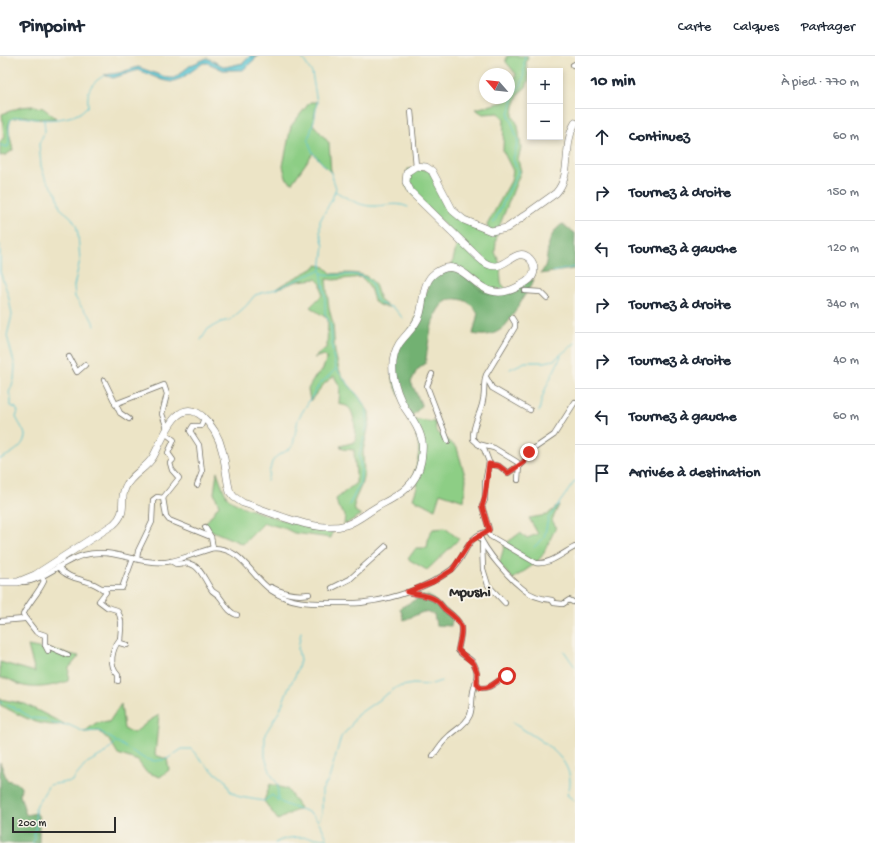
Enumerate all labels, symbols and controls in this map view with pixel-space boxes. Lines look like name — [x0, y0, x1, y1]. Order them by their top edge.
text: Pinpoint — [20, 16, 84, 39]
text: Carte — [678, 19, 711, 36]
text: Calques — [733, 19, 779, 36]
text: Partager — [801, 19, 855, 36]
north arrow — [479, 68, 515, 104]
map controls — [527, 68, 563, 140]
button: + — [527, 68, 563, 104]
text: 10 min — [591, 72, 635, 92]
text: À pied · 770 m — [781, 75, 859, 90]
button: − — [527, 104, 563, 140]
icon: ahead — [591, 126, 613, 148]
text: Continuez — [629, 128, 690, 146]
text: 60 m — [833, 129, 859, 144]
icon: right — [591, 182, 613, 204]
text: Tournez à droite — [629, 184, 731, 202]
text: 150 m — [827, 185, 859, 200]
icon: left — [591, 238, 613, 260]
text: Tournez à gauche — [629, 240, 737, 258]
text: 120 m — [828, 241, 859, 256]
icon: right — [591, 294, 613, 316]
text: Tournez à droite — [629, 296, 731, 314]
text: 340 m — [826, 297, 859, 312]
icon: right — [591, 350, 613, 372]
text: Tournez à droite — [629, 352, 731, 370]
text: 40 m — [833, 353, 859, 368]
icon: left — [591, 406, 613, 428]
text: Tournez à gauche — [629, 408, 737, 426]
text: 60 m — [833, 409, 859, 424]
route end — [520, 443, 538, 461]
icon: arrive — [591, 462, 613, 484]
text: Arrivée à destination — [629, 464, 760, 482]
district label: Mpushi — [449, 584, 491, 602]
route start — [498, 667, 516, 685]
scale bar — [12, 815, 116, 834]
text: 200 m — [18, 818, 46, 830]

